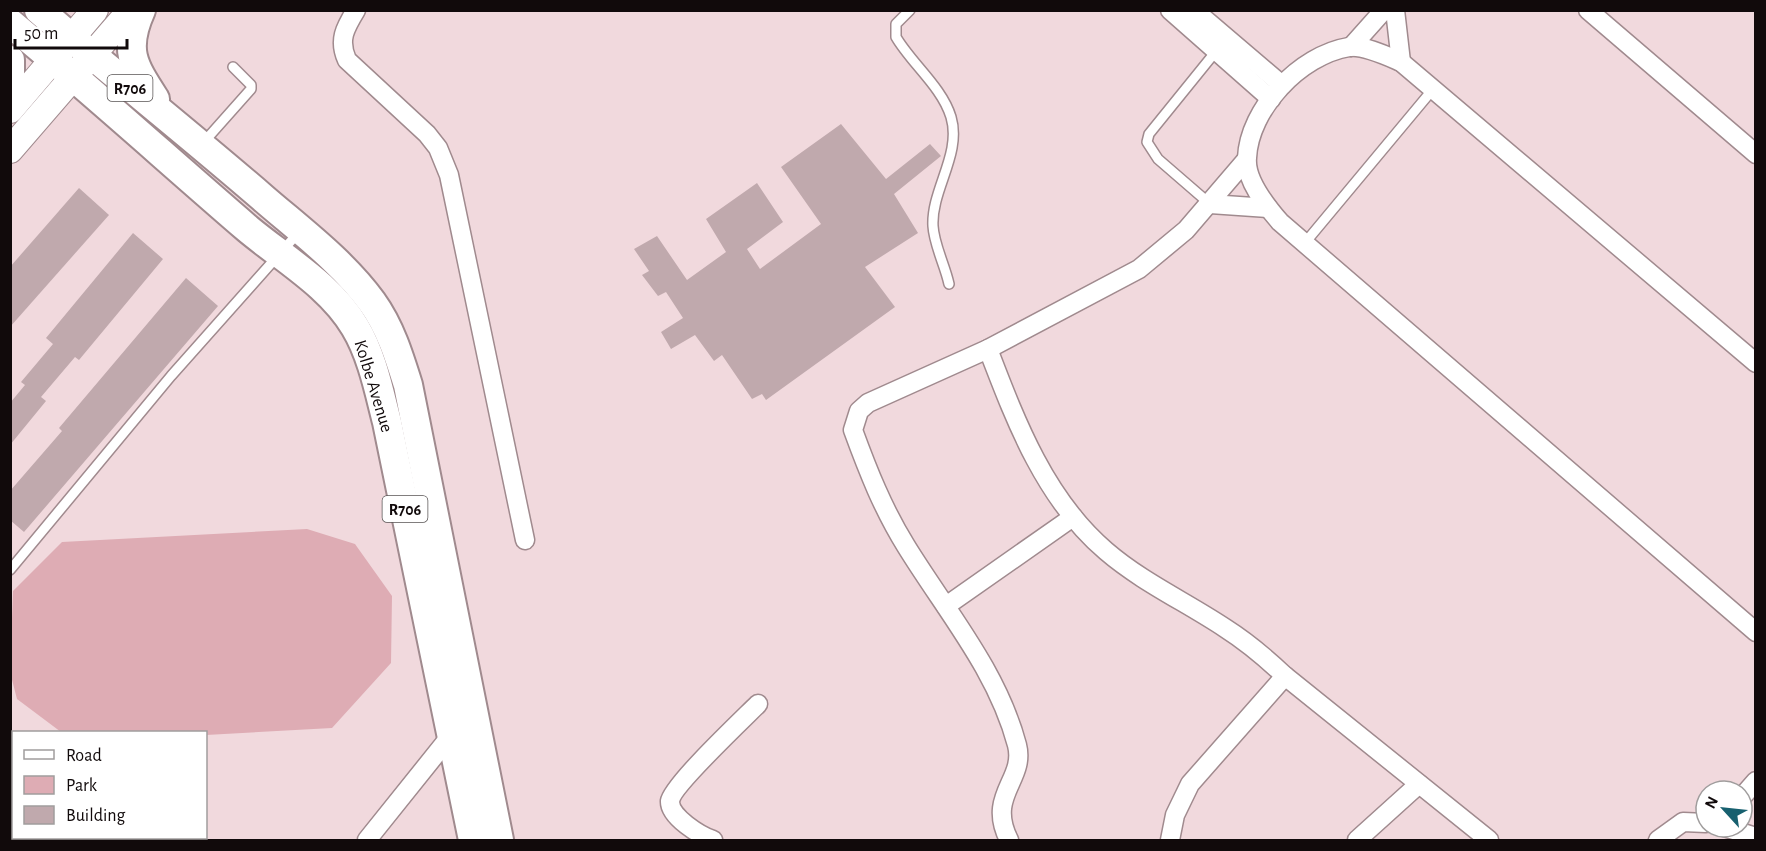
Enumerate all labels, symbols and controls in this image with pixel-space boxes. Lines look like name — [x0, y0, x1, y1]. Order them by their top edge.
scale bar — [15, 12, 128, 50]
text: 50 m — [24, 25, 58, 43]
road number: R706 — [108, 75, 152, 101]
street label: Kolbe Avenue — [350, 338, 396, 435]
road number: R706 — [382, 496, 428, 522]
legend — [12, 731, 207, 839]
text: Road — [66, 747, 102, 765]
text: Park — [66, 777, 98, 795]
north arrow — [1694, 779, 1754, 839]
text: N — [1702, 794, 1721, 811]
text: Building — [66, 807, 126, 825]

